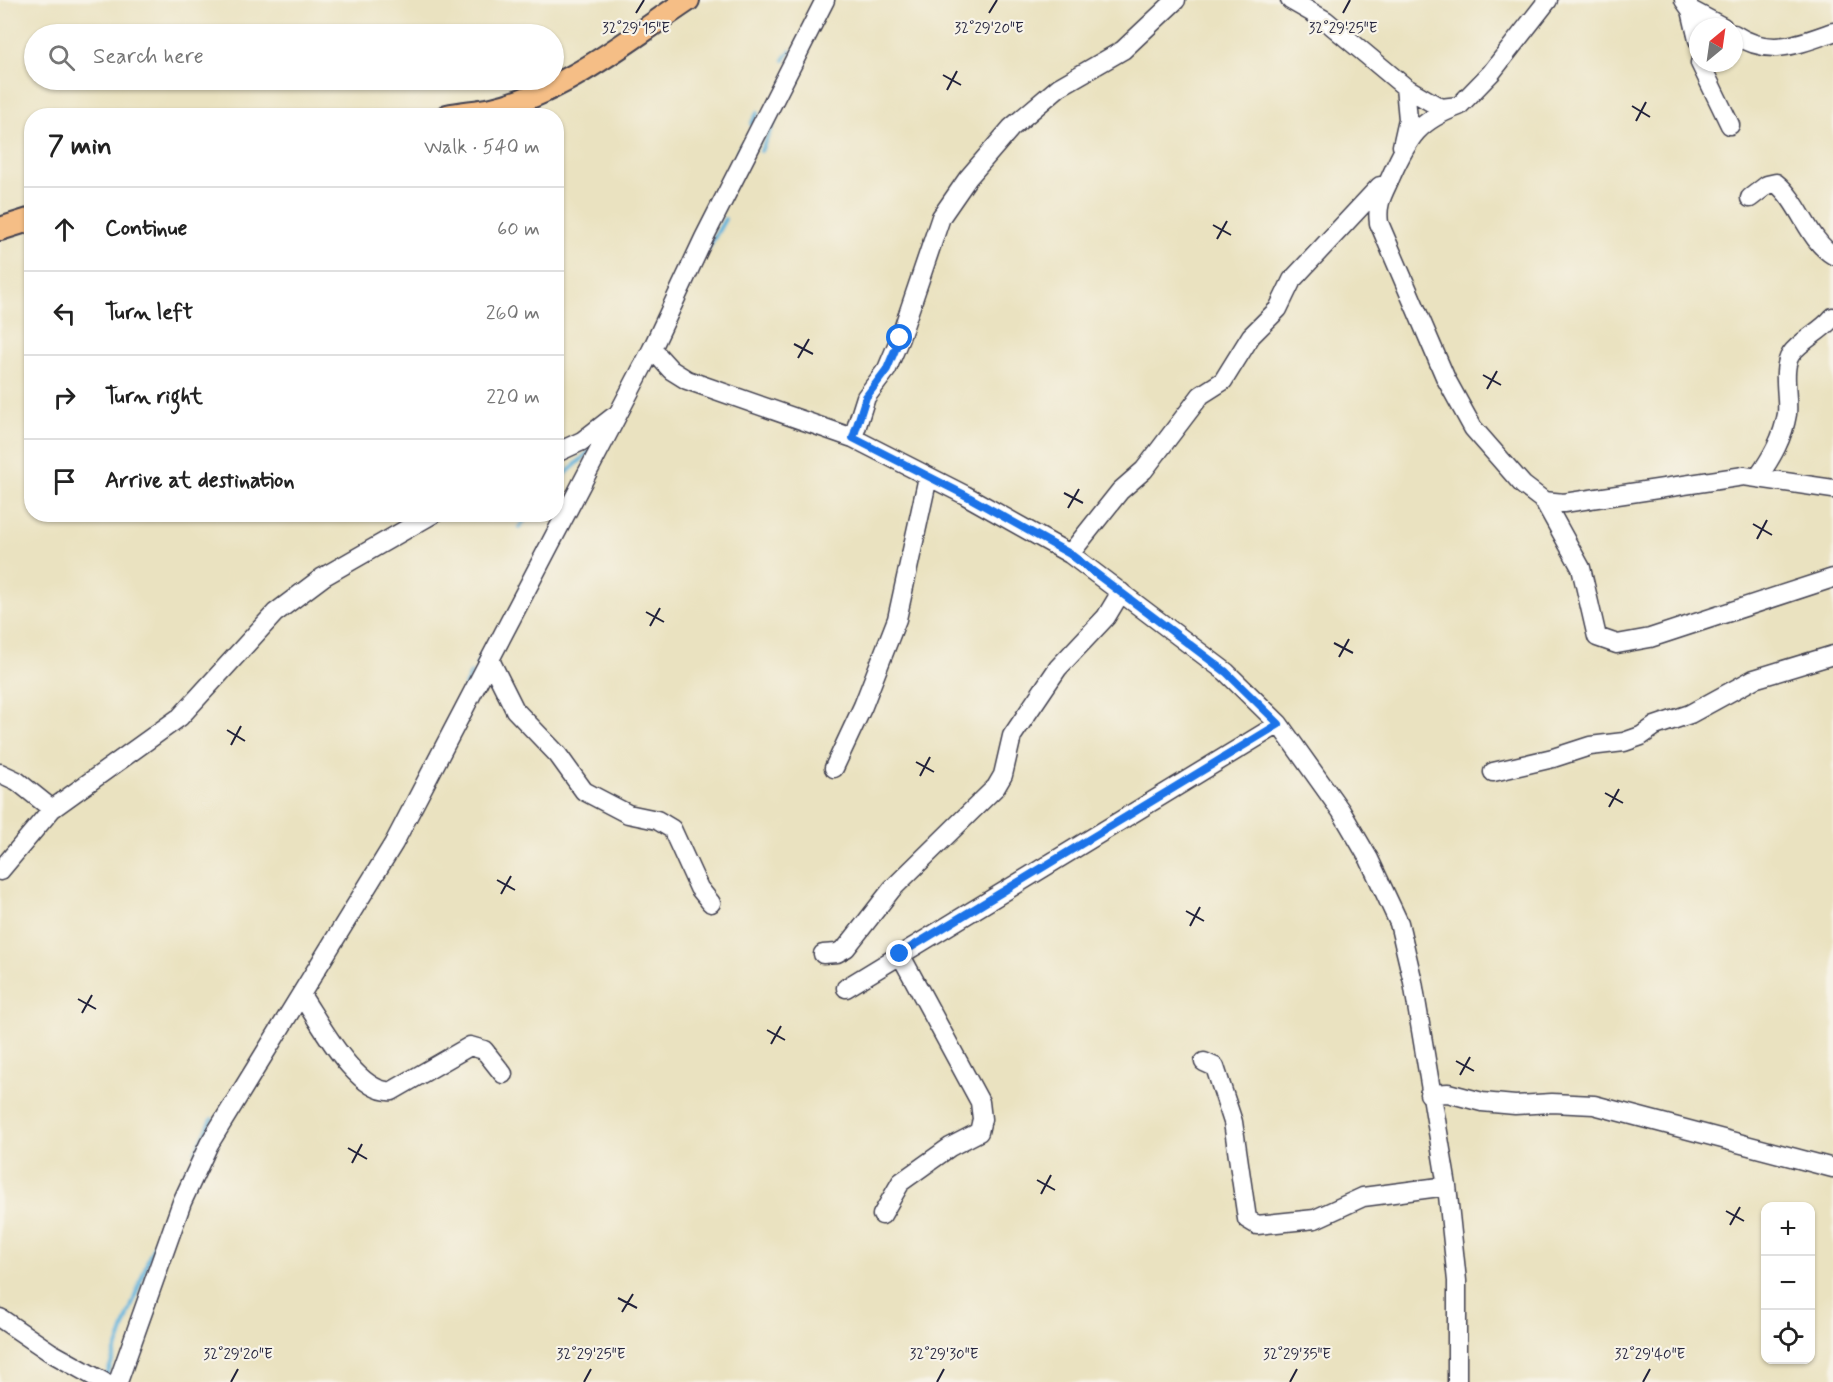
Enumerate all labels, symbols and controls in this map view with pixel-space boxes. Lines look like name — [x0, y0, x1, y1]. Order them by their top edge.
north arrow — [1689, 18, 1743, 72]
text: 32°29'15"E — [602, 19, 670, 39]
text: 32°29'20"E — [954, 19, 1024, 39]
text: 32°29'25"E — [1309, 19, 1378, 39]
search box — [24, 24, 564, 90]
icon: search — [45, 41, 78, 74]
text: Search here — [93, 43, 204, 71]
text: 7 min — [48, 130, 112, 164]
text: Walk · 540 m — [424, 134, 540, 161]
icon: ahead — [48, 213, 81, 246]
text: Continue — [105, 215, 187, 243]
text: 60 m — [497, 216, 540, 243]
icon: left — [48, 297, 81, 330]
text: Turn left — [105, 299, 193, 327]
text: 260 m — [486, 300, 540, 327]
route start — [886, 324, 912, 350]
icon: right — [48, 381, 81, 414]
text: Turn right — [105, 383, 203, 411]
text: 220 m — [486, 384, 540, 411]
icon: arrive — [48, 465, 81, 498]
text: Arrive at destination — [105, 467, 295, 495]
route end — [886, 940, 912, 966]
map controls — [1761, 1202, 1815, 1364]
button: + — [1761, 1202, 1815, 1256]
button: − — [1761, 1256, 1815, 1310]
button: locate — [1761, 1310, 1815, 1364]
text: 32°29'20"E — [203, 1345, 273, 1365]
text: 32°29'25"E — [557, 1345, 626, 1365]
text: 32°29'30"E — [910, 1345, 979, 1365]
text: 32°29'35"E — [1263, 1345, 1331, 1365]
text: 32°29'40"E — [1615, 1345, 1686, 1365]

